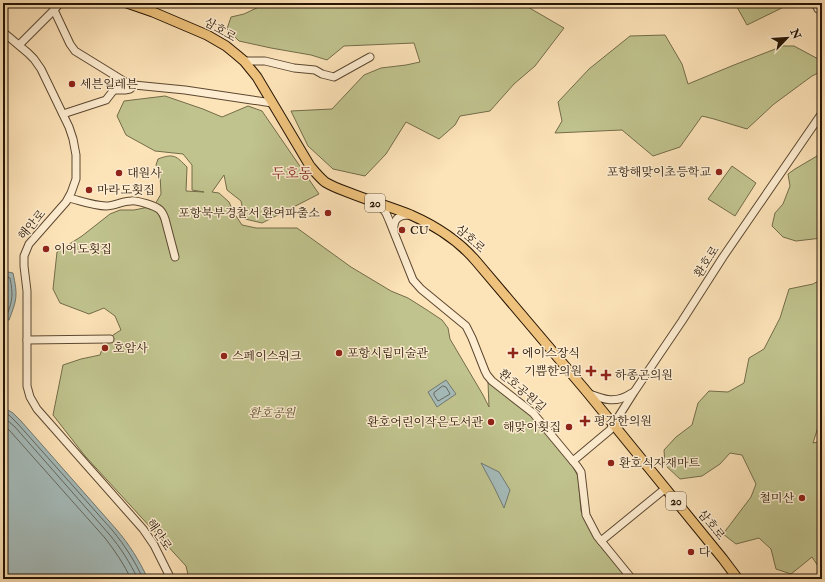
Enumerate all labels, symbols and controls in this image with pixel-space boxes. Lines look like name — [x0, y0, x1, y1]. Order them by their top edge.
street label: 삼호로 — [201, 15, 239, 45]
north arrow — [767, 18, 807, 58]
text: N — [787, 26, 804, 42]
place label: 세븐일레븐 — [80, 77, 138, 92]
marker: 세븐일레븐 — [67, 79, 77, 89]
district label: 두호동 — [272, 165, 313, 182]
place label: 포항해맞이초등학교 — [607, 165, 711, 180]
place label: 대원사 — [127, 166, 162, 181]
marker: 포항해맞이초등학교 — [714, 167, 724, 177]
marker: 대원사 — [114, 168, 124, 178]
place label: 마라도횟집 — [97, 183, 155, 198]
marker: 마라도횟집 — [84, 185, 94, 195]
road number: 20 — [365, 194, 385, 212]
place label: 포항북부경찰서 환여파출소 — [178, 206, 320, 221]
street label: 해안로 — [15, 207, 49, 243]
marker: 포항북부경찰서 환여파출소 — [323, 208, 333, 218]
street label: 삼호로 — [452, 222, 488, 256]
place label: CU — [410, 223, 429, 238]
marker: CU — [397, 225, 407, 235]
place label: 이어도횟집 — [54, 242, 112, 257]
street label: 환호로 — [691, 243, 723, 281]
marker: 이어도횟집 — [41, 244, 51, 254]
place label: 호암사 — [113, 341, 148, 356]
marker: 호암사 — [100, 343, 110, 353]
place label: 포항시립미술관 — [347, 346, 429, 361]
place label: 에이스장식 — [522, 346, 580, 361]
marker: 에이스장식 — [507, 347, 519, 359]
marker: 포항시립미술관 — [334, 348, 344, 358]
place label: 스페이스워크 — [232, 349, 302, 364]
marker: 스페이스워크 — [219, 351, 229, 361]
place label: 기쁨한의원 — [524, 364, 582, 379]
marker: 기쁨한의원 — [585, 365, 597, 377]
street label: 환호공원길 — [495, 366, 549, 416]
place label: 하종곤의원 — [615, 368, 673, 383]
marker: 하종곤의원 — [600, 369, 612, 381]
park label: 환호공원 — [249, 406, 297, 421]
place label: 평강한의원 — [594, 414, 652, 429]
place label: 환호어린이작은도서관 — [367, 415, 483, 430]
marker: 평강한의원 — [579, 415, 591, 427]
marker: 환호어린이작은도서관 — [486, 417, 496, 427]
place label: 해맞이횟집 — [503, 420, 561, 435]
marker: 해맞이횟집 — [564, 422, 574, 432]
place label: 환호식자재마트 — [619, 456, 701, 471]
marker: 환호식자재마트 — [606, 458, 616, 468]
place label: 철미산 — [759, 491, 794, 506]
road number: 20 — [666, 492, 686, 510]
marker: 철미산 — [797, 493, 807, 503]
street label: 삼호로 — [694, 507, 728, 544]
street label: 해안로 — [143, 516, 175, 554]
place label: 다 — [699, 545, 711, 560]
marker: 다 — [686, 547, 696, 557]

